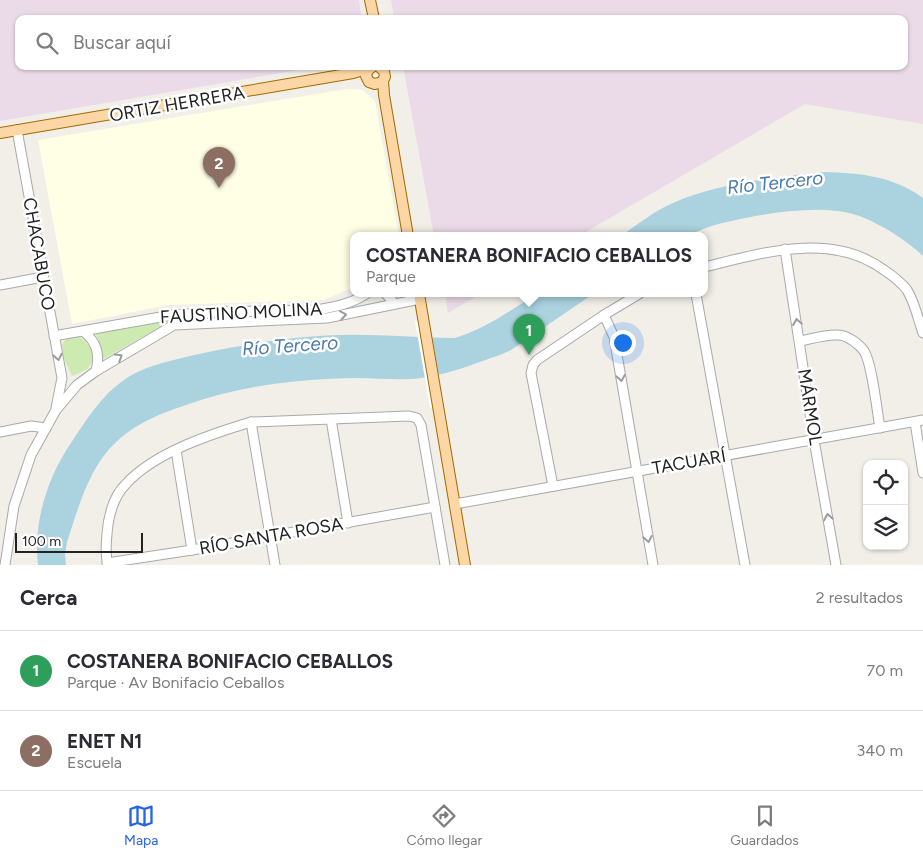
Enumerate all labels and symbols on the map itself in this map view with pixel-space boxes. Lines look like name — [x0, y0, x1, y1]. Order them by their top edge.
street label: ORTIZ HERRERA — [108, 81, 246, 127]
pin: 2 — [203, 147, 235, 188]
water label: Río Tercero — [726, 166, 824, 199]
street label: CHACABUCO — [18, 196, 60, 312]
street label: FAUSTINO MOLINA — [159, 298, 323, 328]
one-way arrow — [338, 310, 347, 321]
pin: 1 — [513, 314, 545, 355]
one-way arrow — [792, 318, 802, 326]
your location — [610, 330, 636, 356]
water label: Río Tercero — [241, 331, 339, 360]
one-way arrow — [53, 353, 63, 361]
one-way arrow — [114, 353, 123, 363]
street label: MÁRMOL — [793, 367, 827, 447]
one-way arrow — [615, 375, 626, 383]
street label: TACUARÍ — [650, 445, 729, 479]
street label: RÍO SANTA ROSA — [197, 513, 345, 559]
one-way arrow — [823, 513, 833, 521]
scale bar — [15, 530, 142, 553]
one-way arrow — [643, 534, 653, 543]

